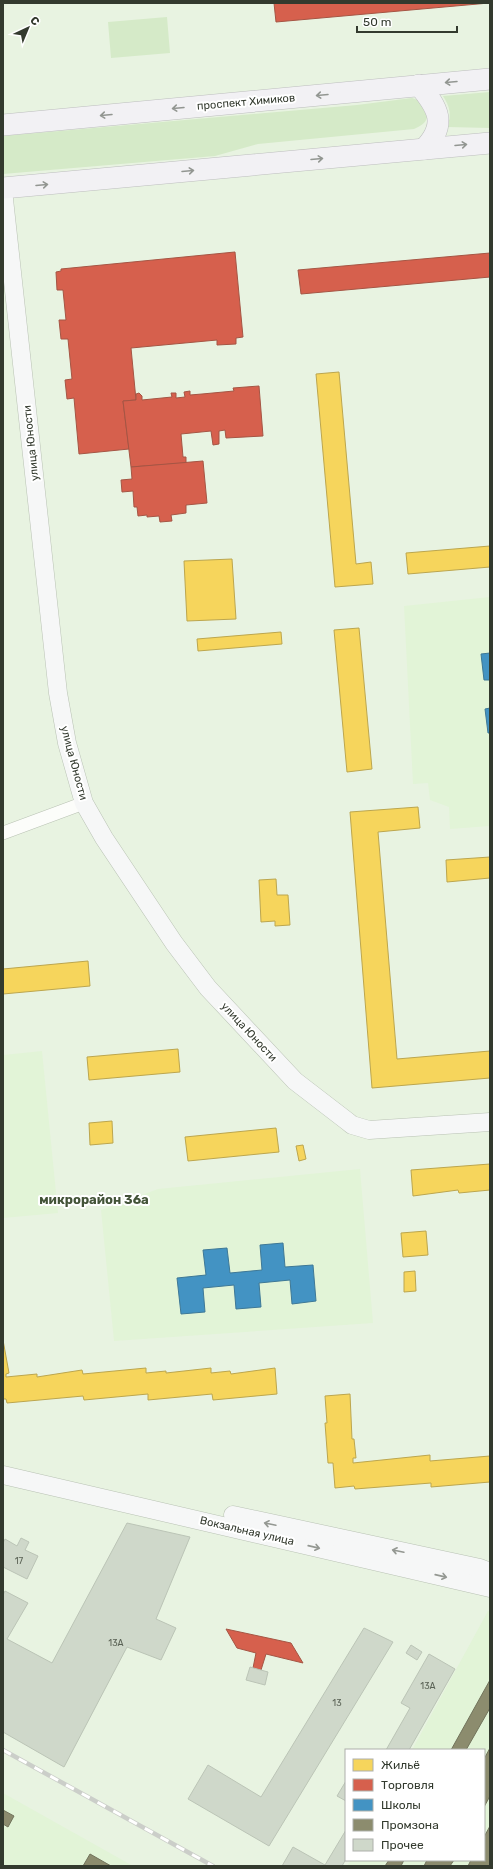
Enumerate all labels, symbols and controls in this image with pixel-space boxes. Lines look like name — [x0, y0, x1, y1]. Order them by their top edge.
north arrow — [8, 8, 48, 48]
scale bar — [357, 8, 457, 34]
text: С — [27, 14, 42, 29]
text: 50 m — [363, 15, 391, 29]
one-way arrow — [445, 79, 458, 86]
street label: проспект Химиков — [196, 91, 296, 113]
one-way arrow — [316, 91, 329, 98]
one-way arrow — [172, 104, 185, 112]
one-way arrow — [100, 111, 113, 119]
one-way arrow — [454, 142, 467, 149]
one-way arrow — [310, 155, 323, 162]
one-way arrow — [181, 167, 194, 174]
one-way arrow — [35, 181, 48, 188]
street label: улица Юности — [21, 404, 41, 482]
street label: улица Юности — [58, 725, 90, 801]
street label: улица Юности — [218, 1000, 280, 1064]
district label: микрорайон 36а — [39, 1192, 149, 1207]
street label: Вокзальная улица — [199, 1514, 295, 1548]
one-way arrow — [264, 1519, 277, 1527]
one-way arrow — [307, 1543, 320, 1551]
one-way arrow — [391, 1547, 404, 1555]
house number: 17 — [15, 1556, 24, 1566]
one-way arrow — [434, 1572, 447, 1580]
house number: 13А — [108, 1638, 124, 1648]
house number: 13А — [420, 1681, 436, 1691]
house number: 13 — [332, 1698, 342, 1708]
legend — [345, 1749, 485, 1861]
text: Жильё — [381, 1758, 420, 1772]
text: Торговля — [381, 1778, 434, 1792]
text: Школы — [381, 1798, 421, 1812]
text: Промзона — [381, 1818, 439, 1832]
text: Прочее — [381, 1838, 424, 1852]

